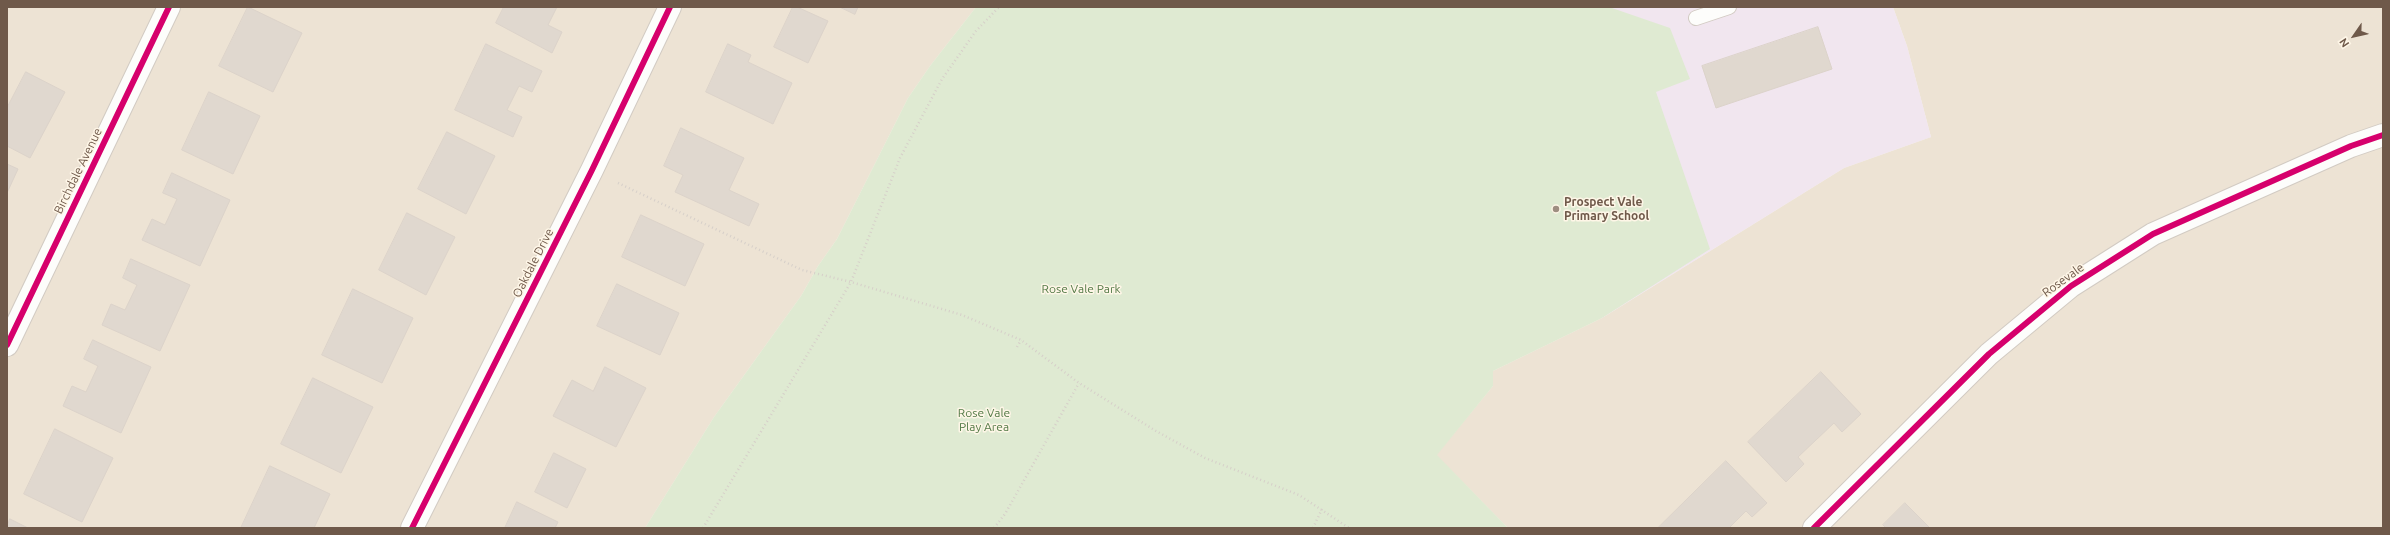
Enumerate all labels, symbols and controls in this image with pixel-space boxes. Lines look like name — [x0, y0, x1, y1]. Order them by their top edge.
north arrow — [2334, 16, 2374, 56]
text: N — [2337, 36, 2351, 49]
street label: Birchdale Avenue — [51, 126, 105, 216]
place label: Prospect Vale Primary School — [1564, 195, 1649, 223]
marker: Prospect Vale Primary School — [1551, 204, 1561, 214]
street label: Oakdale Drive — [509, 226, 557, 300]
street label: Rosevale — [2039, 260, 2087, 300]
park label: Rose Vale Park — [1042, 282, 1120, 296]
park label: Rose Vale Play Area — [958, 406, 1010, 434]

